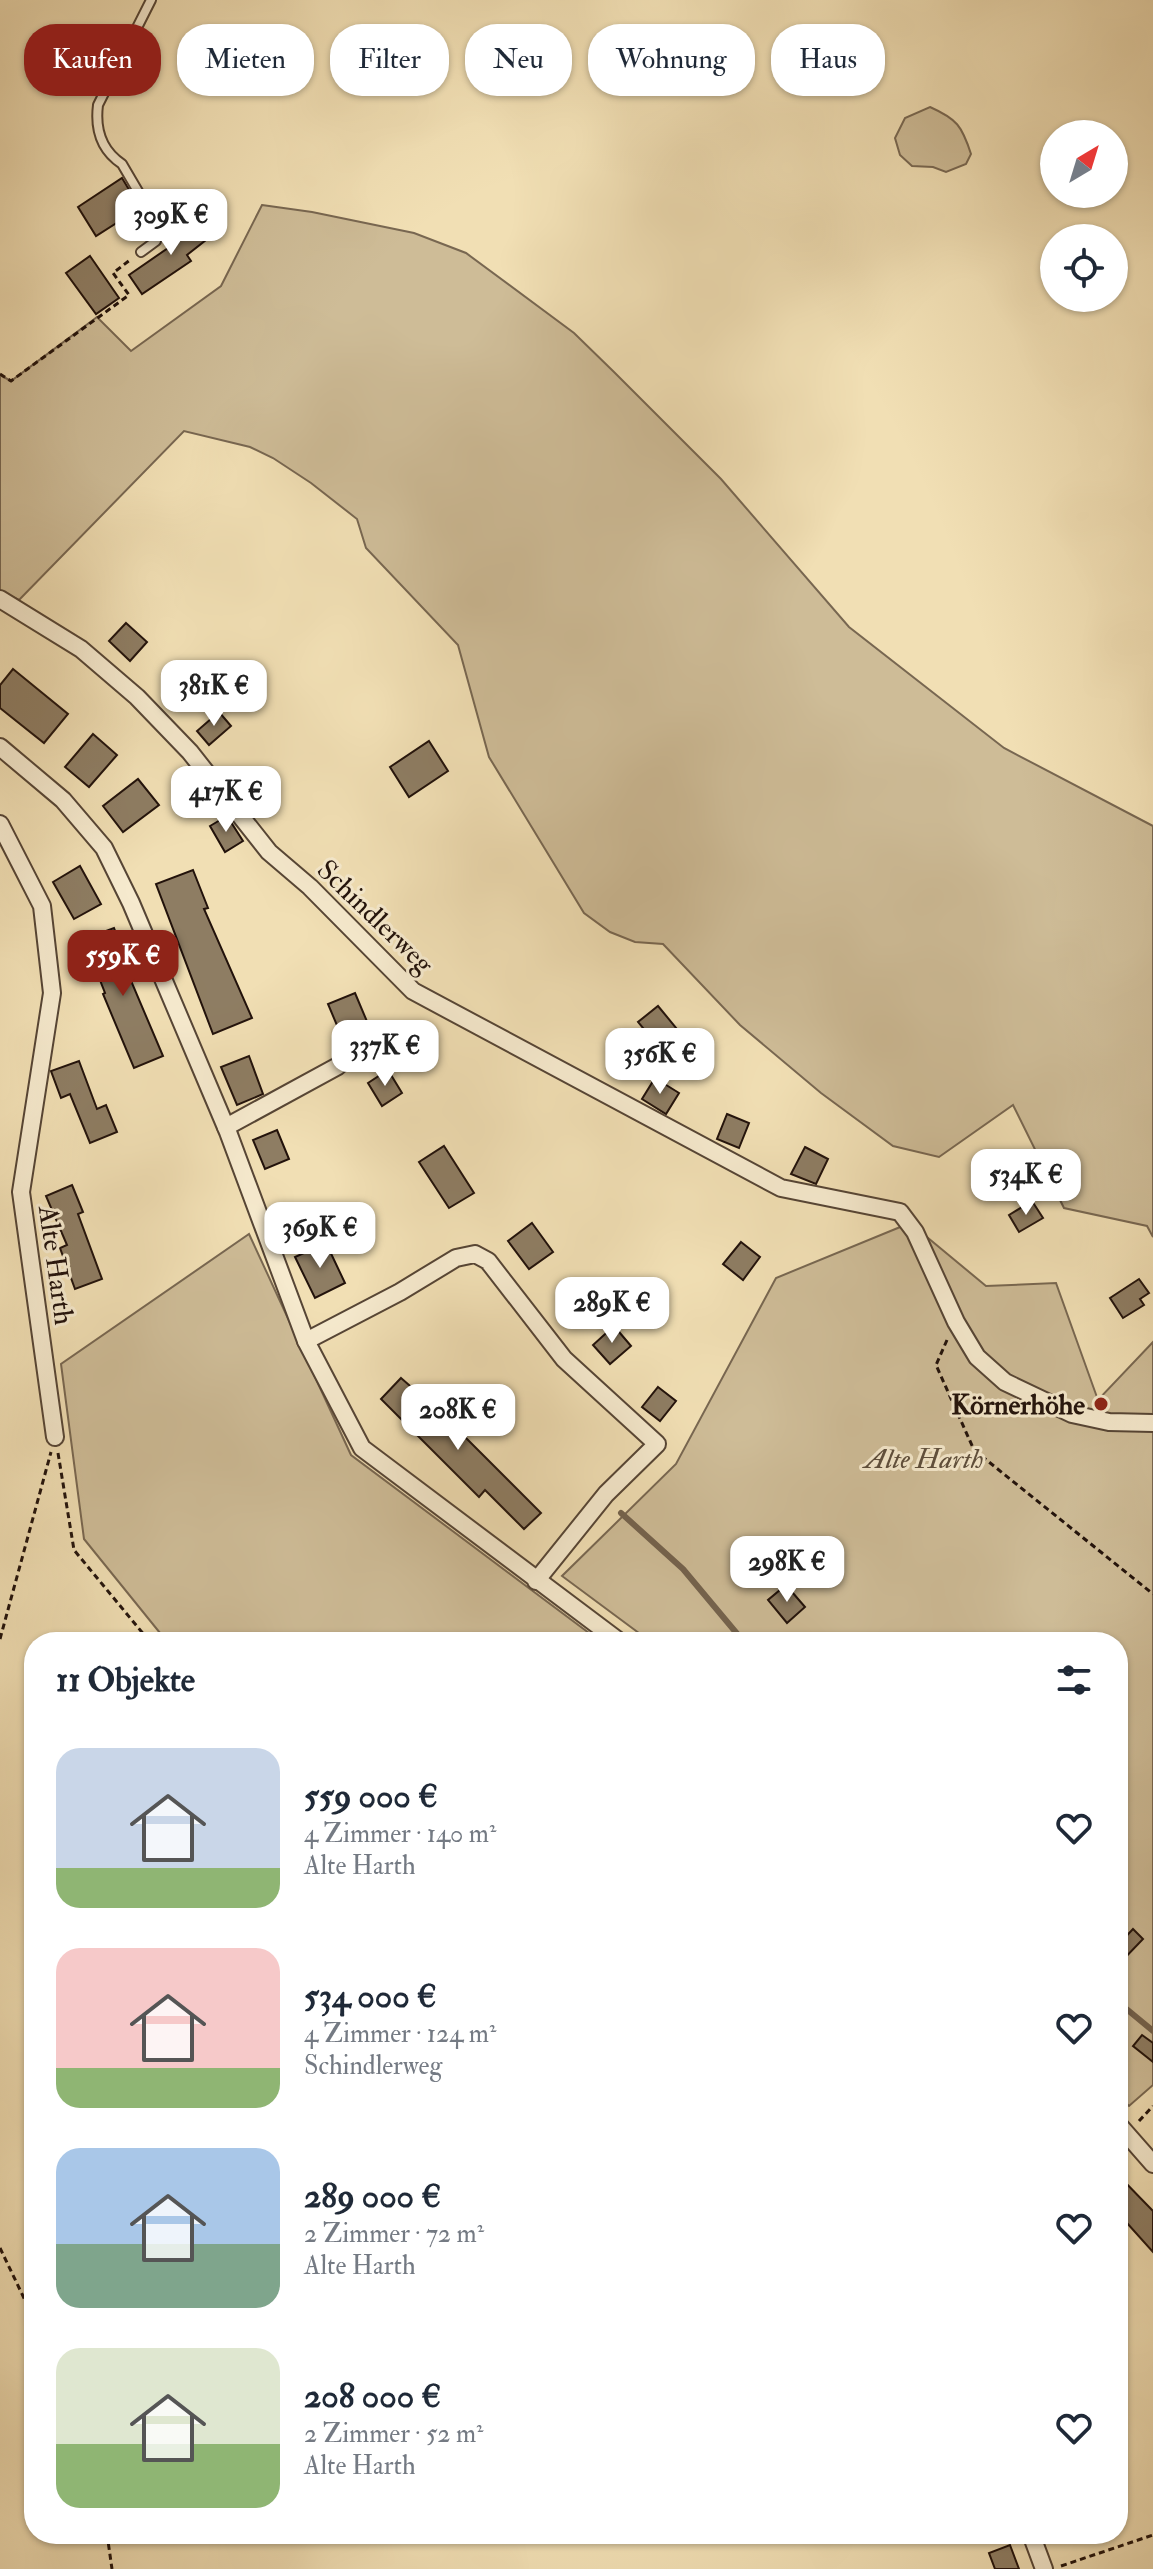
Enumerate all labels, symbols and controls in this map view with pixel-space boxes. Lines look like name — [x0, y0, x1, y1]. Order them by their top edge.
chip: Kaufen — [24, 24, 161, 96]
chip: Mieten — [177, 24, 314, 96]
chip: Filter — [330, 24, 449, 96]
chip: Neu — [465, 24, 572, 96]
chip: Wohnung — [588, 24, 755, 96]
chip: Haus — [771, 24, 885, 96]
north arrow — [1040, 120, 1128, 208]
map controls — [1040, 120, 1128, 312]
pin: 309K € — [106, 189, 236, 257]
text: 309K € — [133, 199, 209, 231]
button: locate — [1040, 224, 1128, 312]
pin: 381K € — [149, 660, 279, 728]
text: 381K € — [179, 670, 249, 702]
pin: 417K € — [161, 766, 291, 834]
text: 417K € — [189, 776, 263, 808]
street label: Schindlerweg — [309, 853, 442, 982]
pin: 559K € — [58, 930, 188, 998]
text: 559K € — [85, 940, 161, 972]
pin: 337K € — [320, 1020, 450, 1088]
pin: 356K € — [595, 1028, 725, 1096]
text: 337K € — [350, 1030, 420, 1062]
text: 356K € — [623, 1038, 697, 1070]
pin: 534K € — [961, 1149, 1091, 1217]
text: 534K € — [989, 1159, 1063, 1191]
street label: Alte Harth — [30, 1202, 81, 1327]
pin: 369K € — [255, 1202, 385, 1270]
text: 369K € — [282, 1212, 358, 1244]
pin: 289K € — [547, 1277, 677, 1345]
text: 289K € — [573, 1287, 651, 1319]
pin: 208K € — [393, 1384, 523, 1452]
place label: Körnerhöhe — [951, 1388, 1085, 1423]
text: 208K € — [419, 1394, 497, 1426]
marker: Körnerhöhe — [1092, 1395, 1110, 1413]
park label: Alte Harth — [861, 1442, 984, 1477]
pin: 298K € — [722, 1536, 852, 1604]
text: 298K € — [748, 1546, 826, 1578]
icon: filters — [1052, 1658, 1096, 1702]
text: 11 Objekte — [56, 1659, 195, 1702]
text: 559 000 € — [304, 1775, 438, 1818]
icon: home — [120, 1780, 216, 1876]
icon: heart — [1052, 1806, 1096, 1850]
text: 4 Zimmer · 140 m² — [304, 1818, 496, 1850]
text: Alte Harth — [304, 1850, 416, 1882]
text: 534 000 € — [304, 1975, 437, 2018]
icon: home — [120, 1980, 216, 2076]
icon: heart — [1052, 2006, 1096, 2050]
text: 4 Zimmer · 124 m² — [304, 2018, 496, 2050]
text: Schindlerweg — [304, 2050, 442, 2082]
text: 289 000 € — [304, 2175, 441, 2218]
icon: home — [120, 2180, 216, 2276]
icon: heart — [1052, 2206, 1096, 2250]
text: 2 Zimmer · 72 m² — [304, 2218, 484, 2250]
text: Alte Harth — [304, 2250, 416, 2282]
text: 208 000 € — [304, 2375, 441, 2418]
icon: home — [120, 2380, 216, 2476]
icon: heart — [1052, 2406, 1096, 2450]
text: 2 Zimmer · 52 m² — [304, 2418, 483, 2450]
text: Alte Harth — [304, 2450, 416, 2482]

